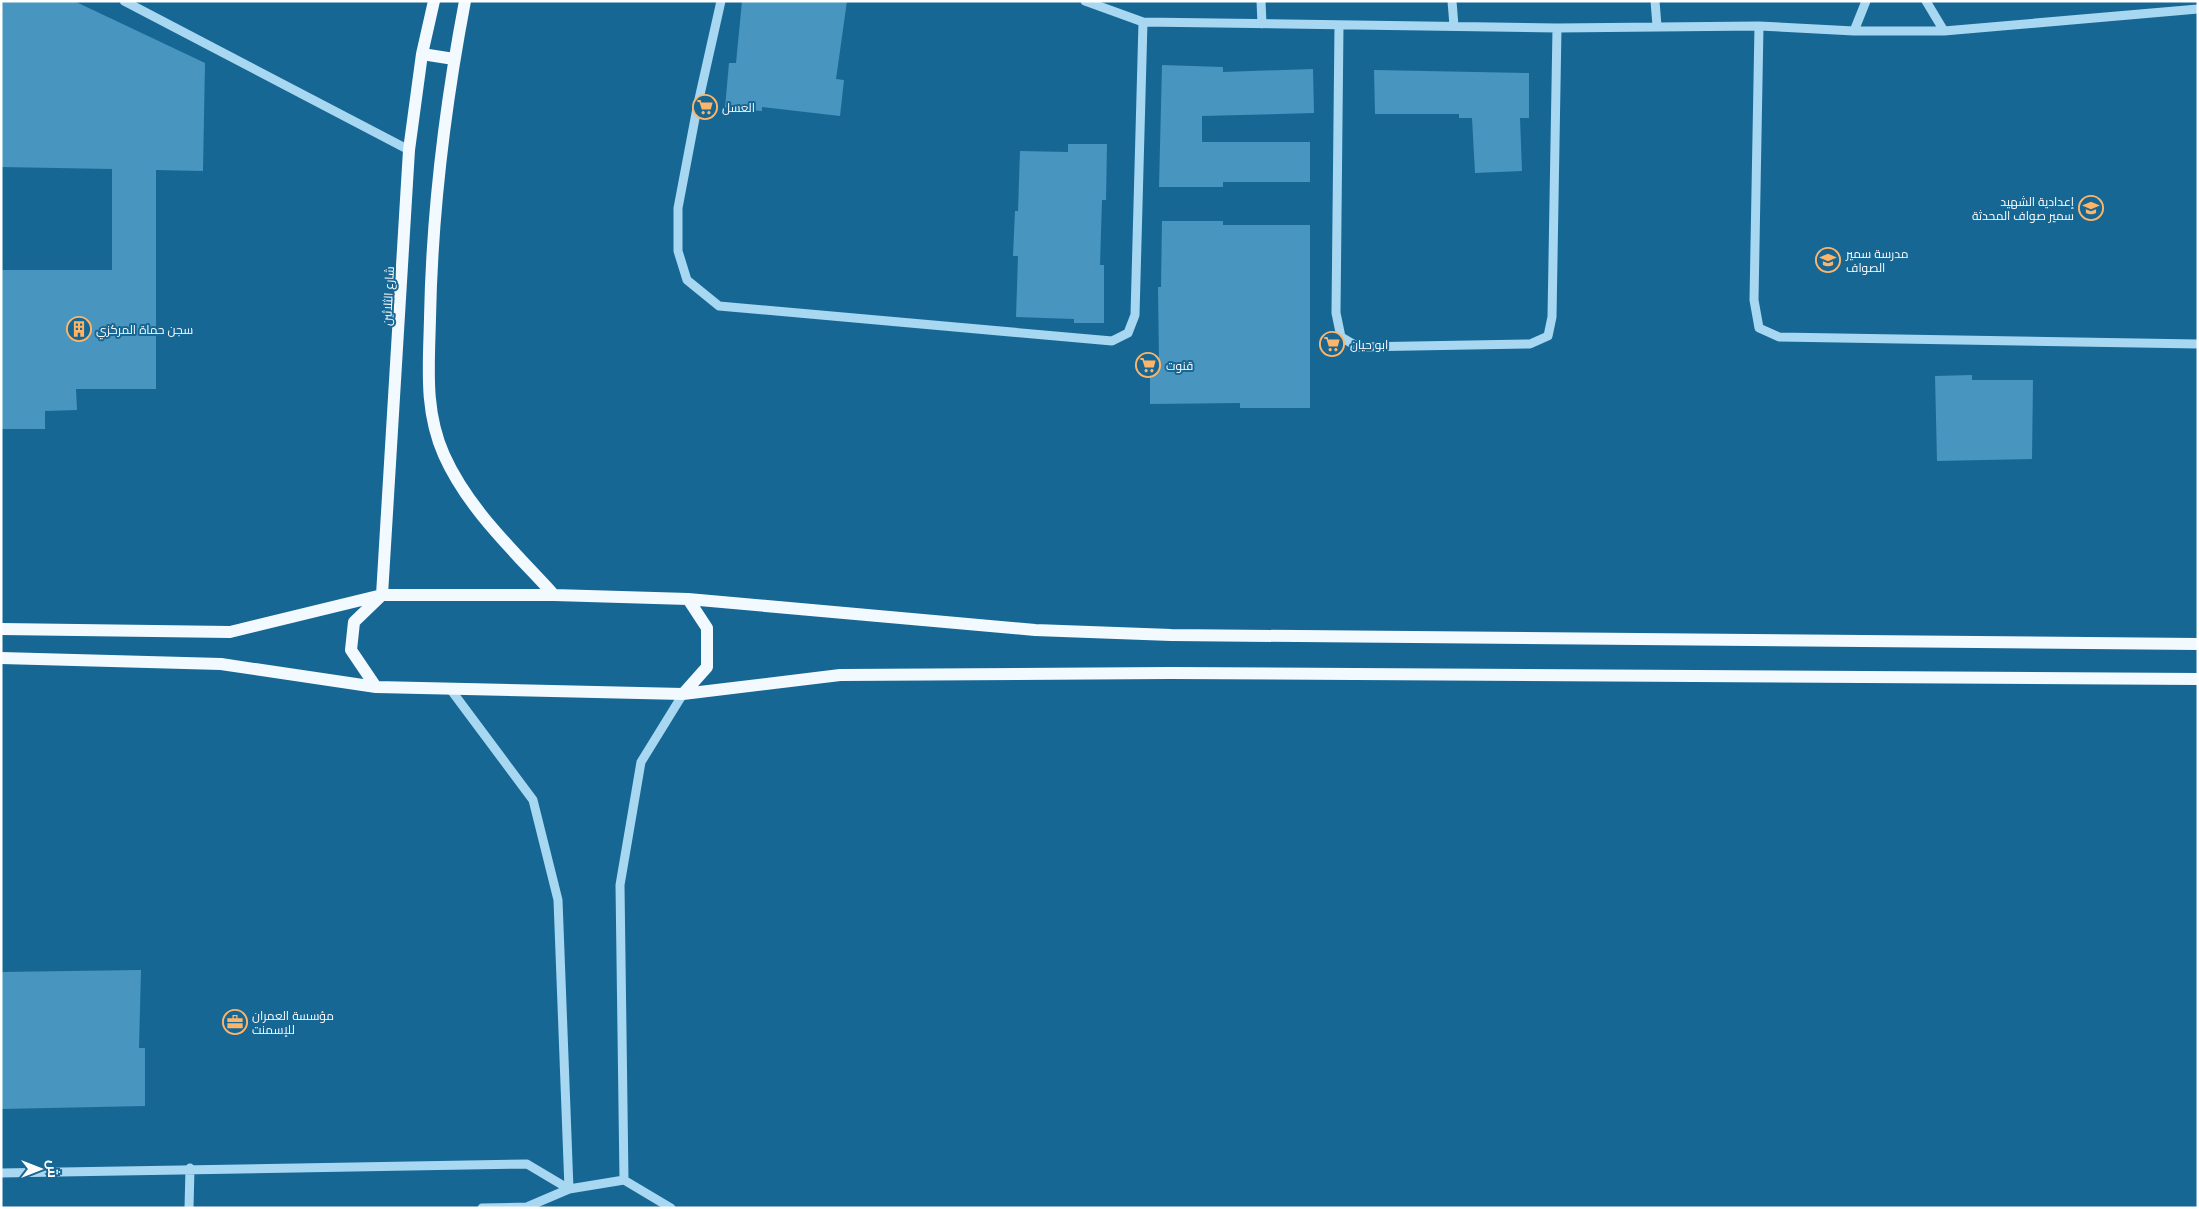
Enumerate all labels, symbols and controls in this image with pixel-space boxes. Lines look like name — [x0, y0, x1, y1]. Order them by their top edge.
supermarket icon: العسل — [692, 94, 718, 120]
place label: العسل — [722, 100, 755, 115]
place label: إعدادية الشهيد سمير صواف المحدثة — [1972, 194, 2074, 223]
school or university icon: إعدادية الشهيد سمير صواف المحدثة — [2078, 195, 2104, 221]
place label: مدرسة سمير الصواف — [1845, 246, 1908, 275]
school or university icon: مدرسة سمير الصواف — [1815, 247, 1841, 273]
street label: شارع الثلاثين — [379, 266, 398, 326]
building icon: سجن حماة المركزي — [66, 316, 92, 342]
place label: سجن حماة المركزي — [96, 322, 193, 340]
supermarket icon: ابو حيان — [1319, 331, 1345, 357]
place label: ابو حيان — [1350, 337, 1388, 352]
supermarket icon: قنوت — [1135, 352, 1161, 378]
place label: قنوت — [1166, 358, 1193, 373]
place label: مؤسسة العمران للإسمنت — [252, 1008, 334, 1037]
office icon: مؤسسة العمران للإسمنت — [222, 1009, 248, 1035]
north arrow — [15, 1144, 65, 1194]
text: ش — [44, 1160, 62, 1178]

